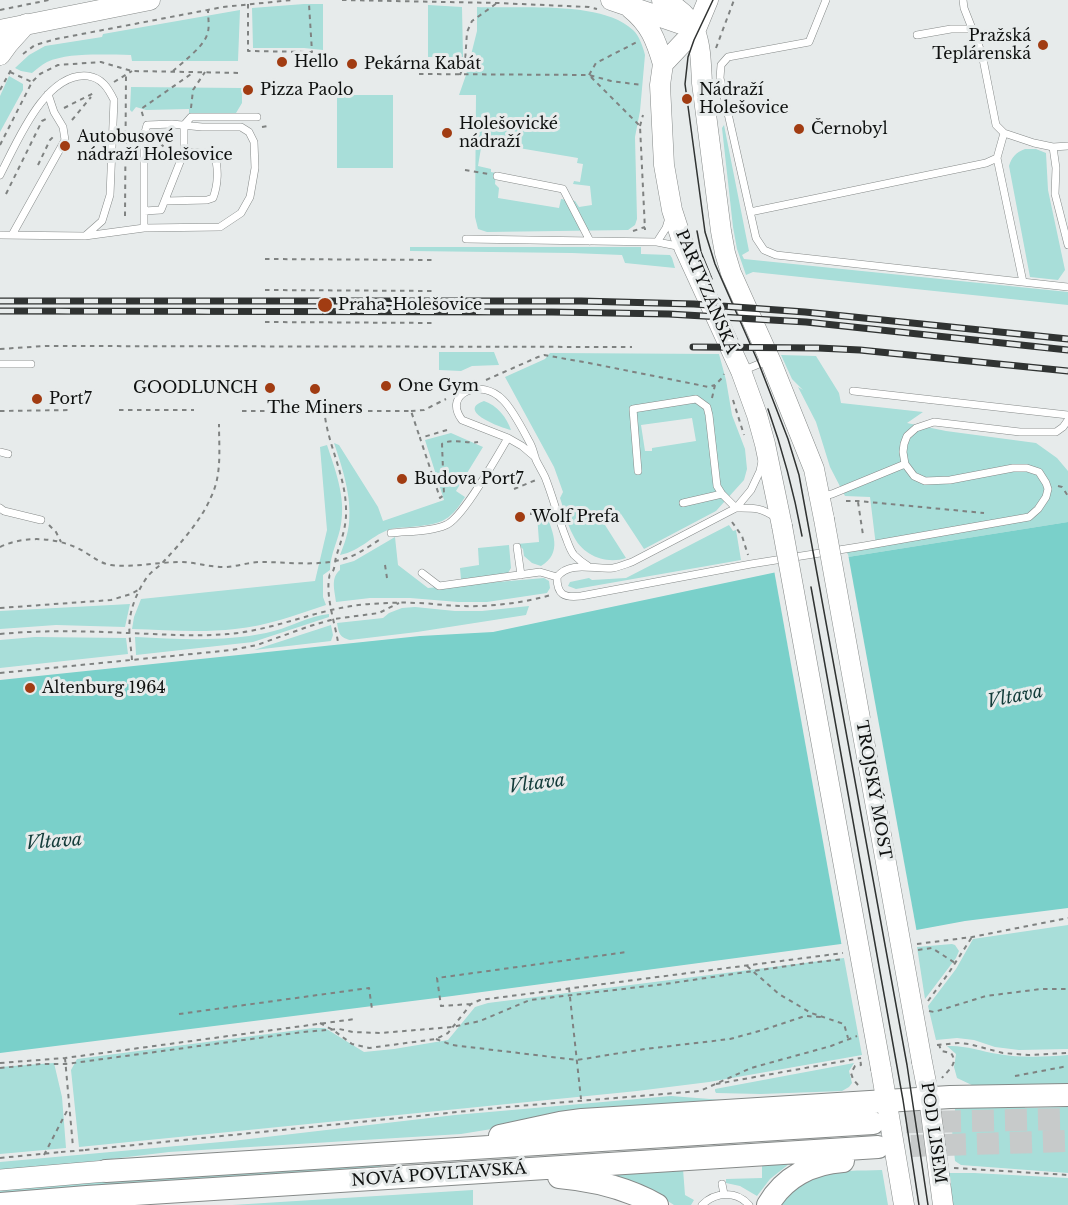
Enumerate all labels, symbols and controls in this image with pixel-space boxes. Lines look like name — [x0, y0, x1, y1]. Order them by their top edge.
place label: Pražská Teplárenská — [932, 26, 1031, 64]
marker: Pražská Teplárenská — [1036, 38, 1050, 52]
place label: Hello — [294, 52, 338, 72]
place label: Pekárna Kabát — [364, 54, 481, 74]
marker: Hello — [275, 55, 289, 69]
marker: Pekárna Kabát — [345, 57, 359, 71]
place label: Pizza Paolo — [260, 80, 354, 100]
place label: Nádraží Holešovice — [699, 80, 789, 118]
marker: Pizza Paolo — [241, 83, 255, 97]
marker: Nádraží Holešovice — [680, 92, 694, 106]
place label: Holešovické nádraží — [459, 114, 558, 152]
place label: Černobyl — [811, 119, 888, 139]
marker: Černobyl — [792, 122, 806, 136]
marker: Holešovické nádraží — [440, 126, 454, 140]
place label: Autobusové nádraží Holešovice — [77, 127, 233, 165]
marker: Autobusové nádraží Holešovice — [58, 139, 72, 153]
street label: PARTYZÁNSKÁ — [671, 227, 741, 357]
place label: Praha-Holešovice — [338, 295, 482, 315]
marker: Praha-Holešovice — [316, 296, 334, 314]
place label: One Gym — [398, 376, 479, 396]
place label: GOODLUNCH — [133, 378, 258, 398]
marker: One Gym — [379, 379, 393, 393]
marker: GOODLUNCH — [263, 381, 277, 395]
marker: The Miners — [308, 382, 322, 396]
place label: Port7 — [49, 389, 92, 409]
marker: Port7 — [30, 392, 44, 406]
place label: The Miners — [267, 398, 363, 418]
place label: Budova Port7 — [414, 469, 524, 489]
marker: Budova Port7 — [395, 472, 409, 486]
place label: Wolf Prefa — [532, 507, 619, 527]
marker: Wolf Prefa — [513, 510, 527, 524]
place label: Altenburg 1964 — [42, 678, 166, 698]
marker: Altenburg 1964 — [23, 681, 37, 695]
water label: Vltava — [985, 681, 1045, 713]
street label: TROJSKÝ MOST — [851, 719, 895, 861]
water label: Vltava — [508, 770, 566, 798]
water label: Vltava — [25, 829, 83, 855]
street label: POD LISEM — [916, 1081, 950, 1185]
street label: NOVÁ POVLTAVSKÁ — [351, 1159, 527, 1191]

